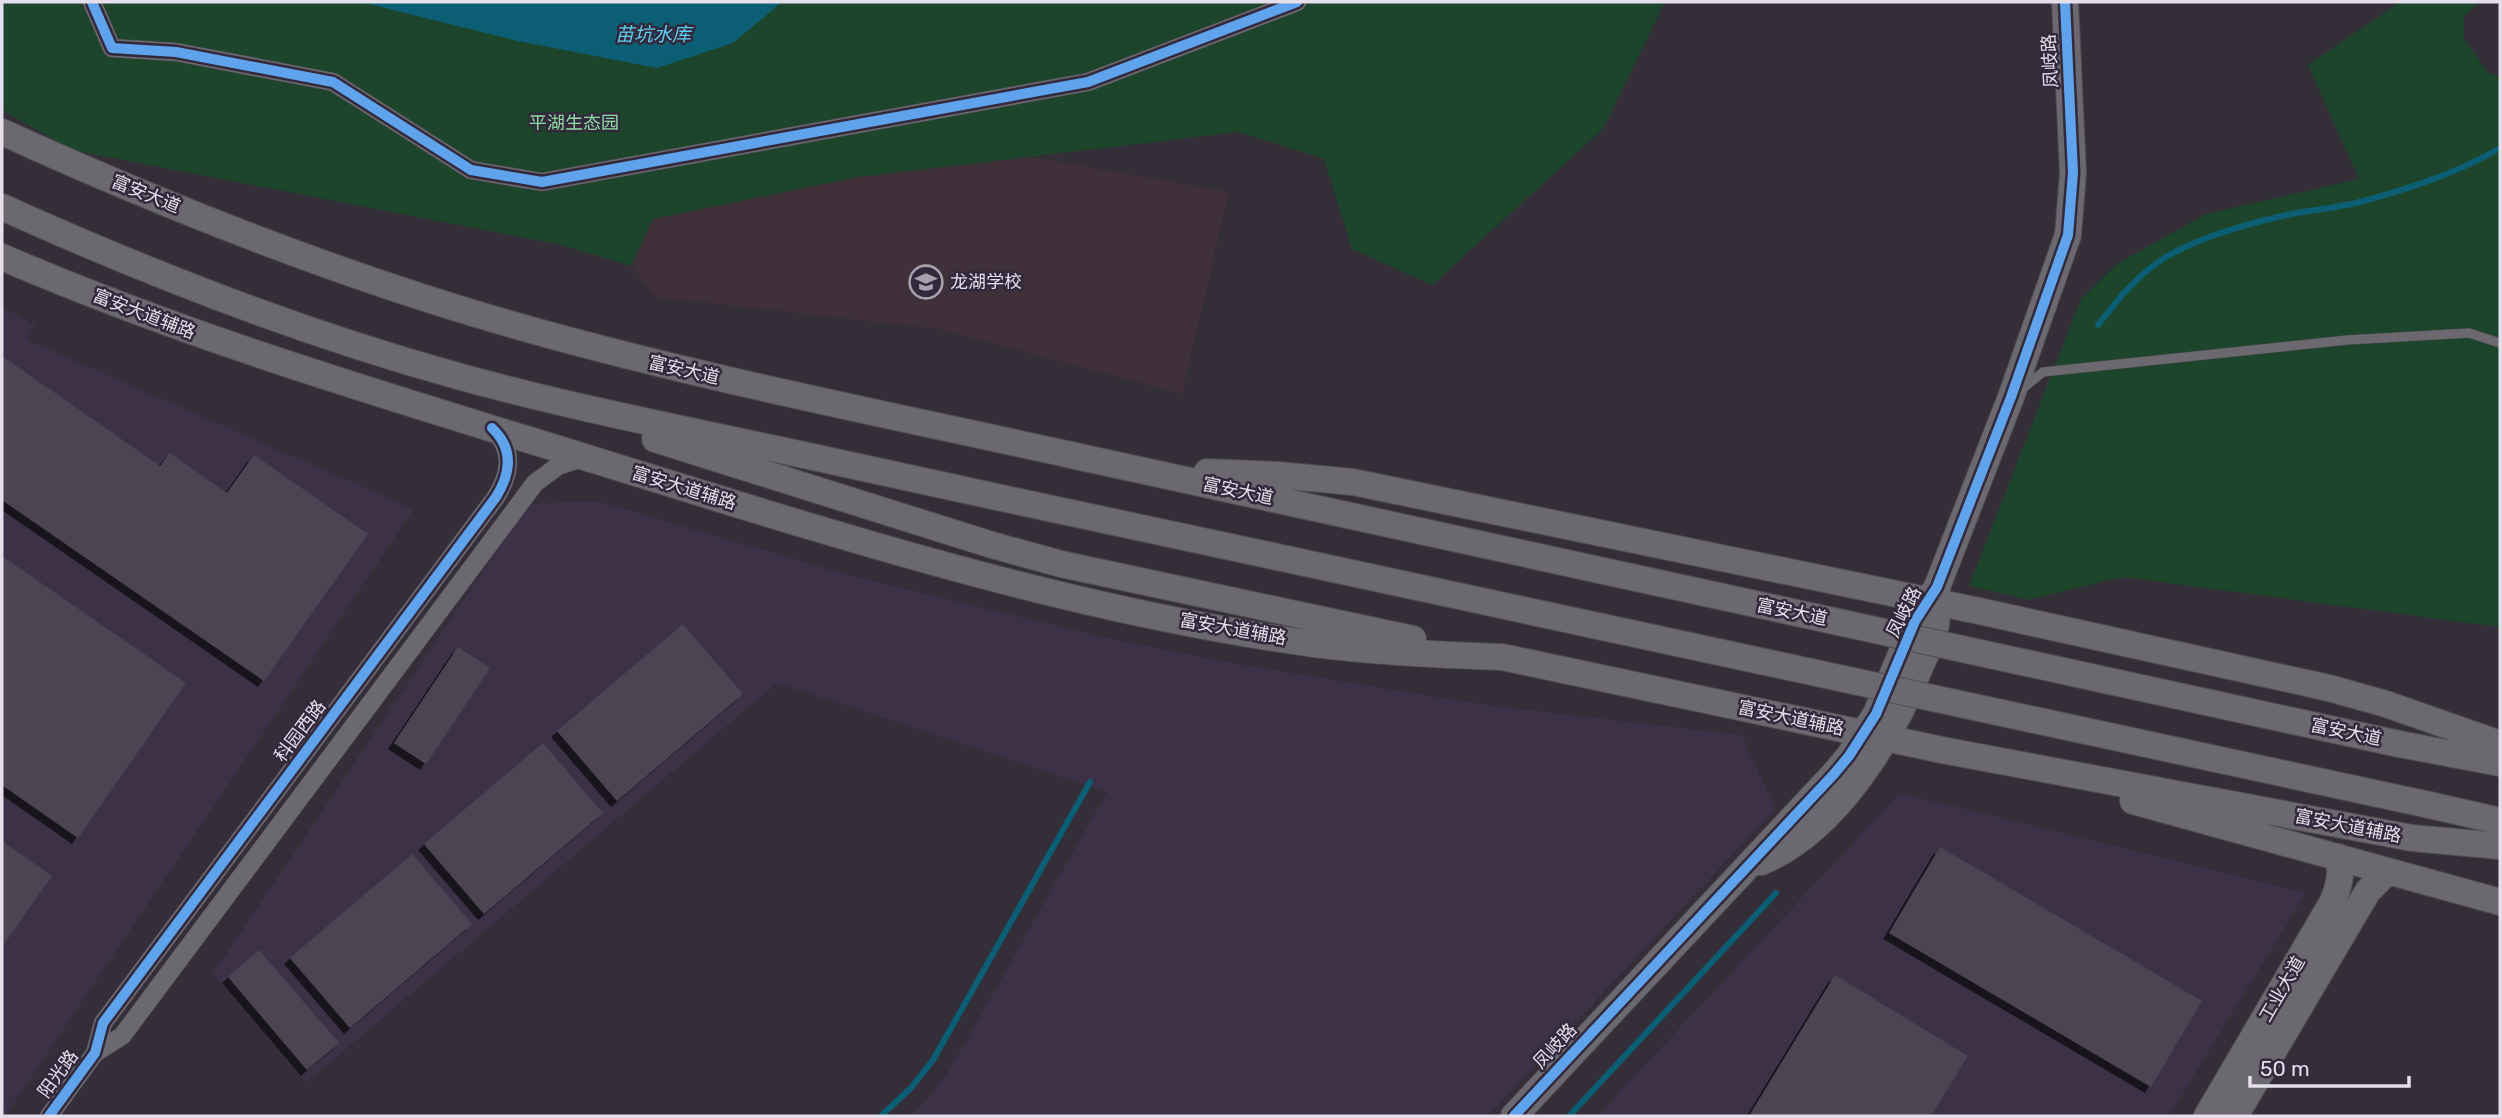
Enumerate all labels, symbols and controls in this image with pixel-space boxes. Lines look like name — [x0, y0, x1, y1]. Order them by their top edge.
water label: 苗坑水库 — [615, 23, 694, 46]
street label: 凤岐路 — [2038, 33, 2062, 89]
park label: 平湖生态园 — [529, 112, 619, 134]
street label: 富安大道 — [109, 170, 183, 218]
school or university icon: 龙湖学校 — [907, 263, 945, 301]
place label: 龙湖学校 — [950, 271, 1022, 293]
street label: 富安大道辅路 — [90, 284, 198, 344]
street label: 富安大道 — [646, 351, 722, 389]
street label: 富安大道辅路 — [629, 462, 739, 514]
street label: 富安大道 — [1200, 473, 1276, 509]
street label: 凤岐路 — [1882, 583, 1926, 641]
street label: 富安大道 — [1754, 594, 1830, 630]
street label: 富安大道辅路 — [1178, 609, 1288, 649]
street label: 科园西路 — [270, 696, 330, 766]
street label: 富安大道辅路 — [1736, 696, 1846, 740]
street label: 富安大道 — [2308, 714, 2384, 750]
street label: 富安大道辅路 — [2293, 805, 2403, 847]
street label: 工业大道 — [2254, 952, 2310, 1026]
street label: 凤岐路 — [1529, 1019, 1581, 1073]
scale bar — [2250, 1044, 2409, 1088]
street label: 阳光路 — [33, 1046, 83, 1102]
text: 50 m — [2260, 1056, 2310, 1081]

